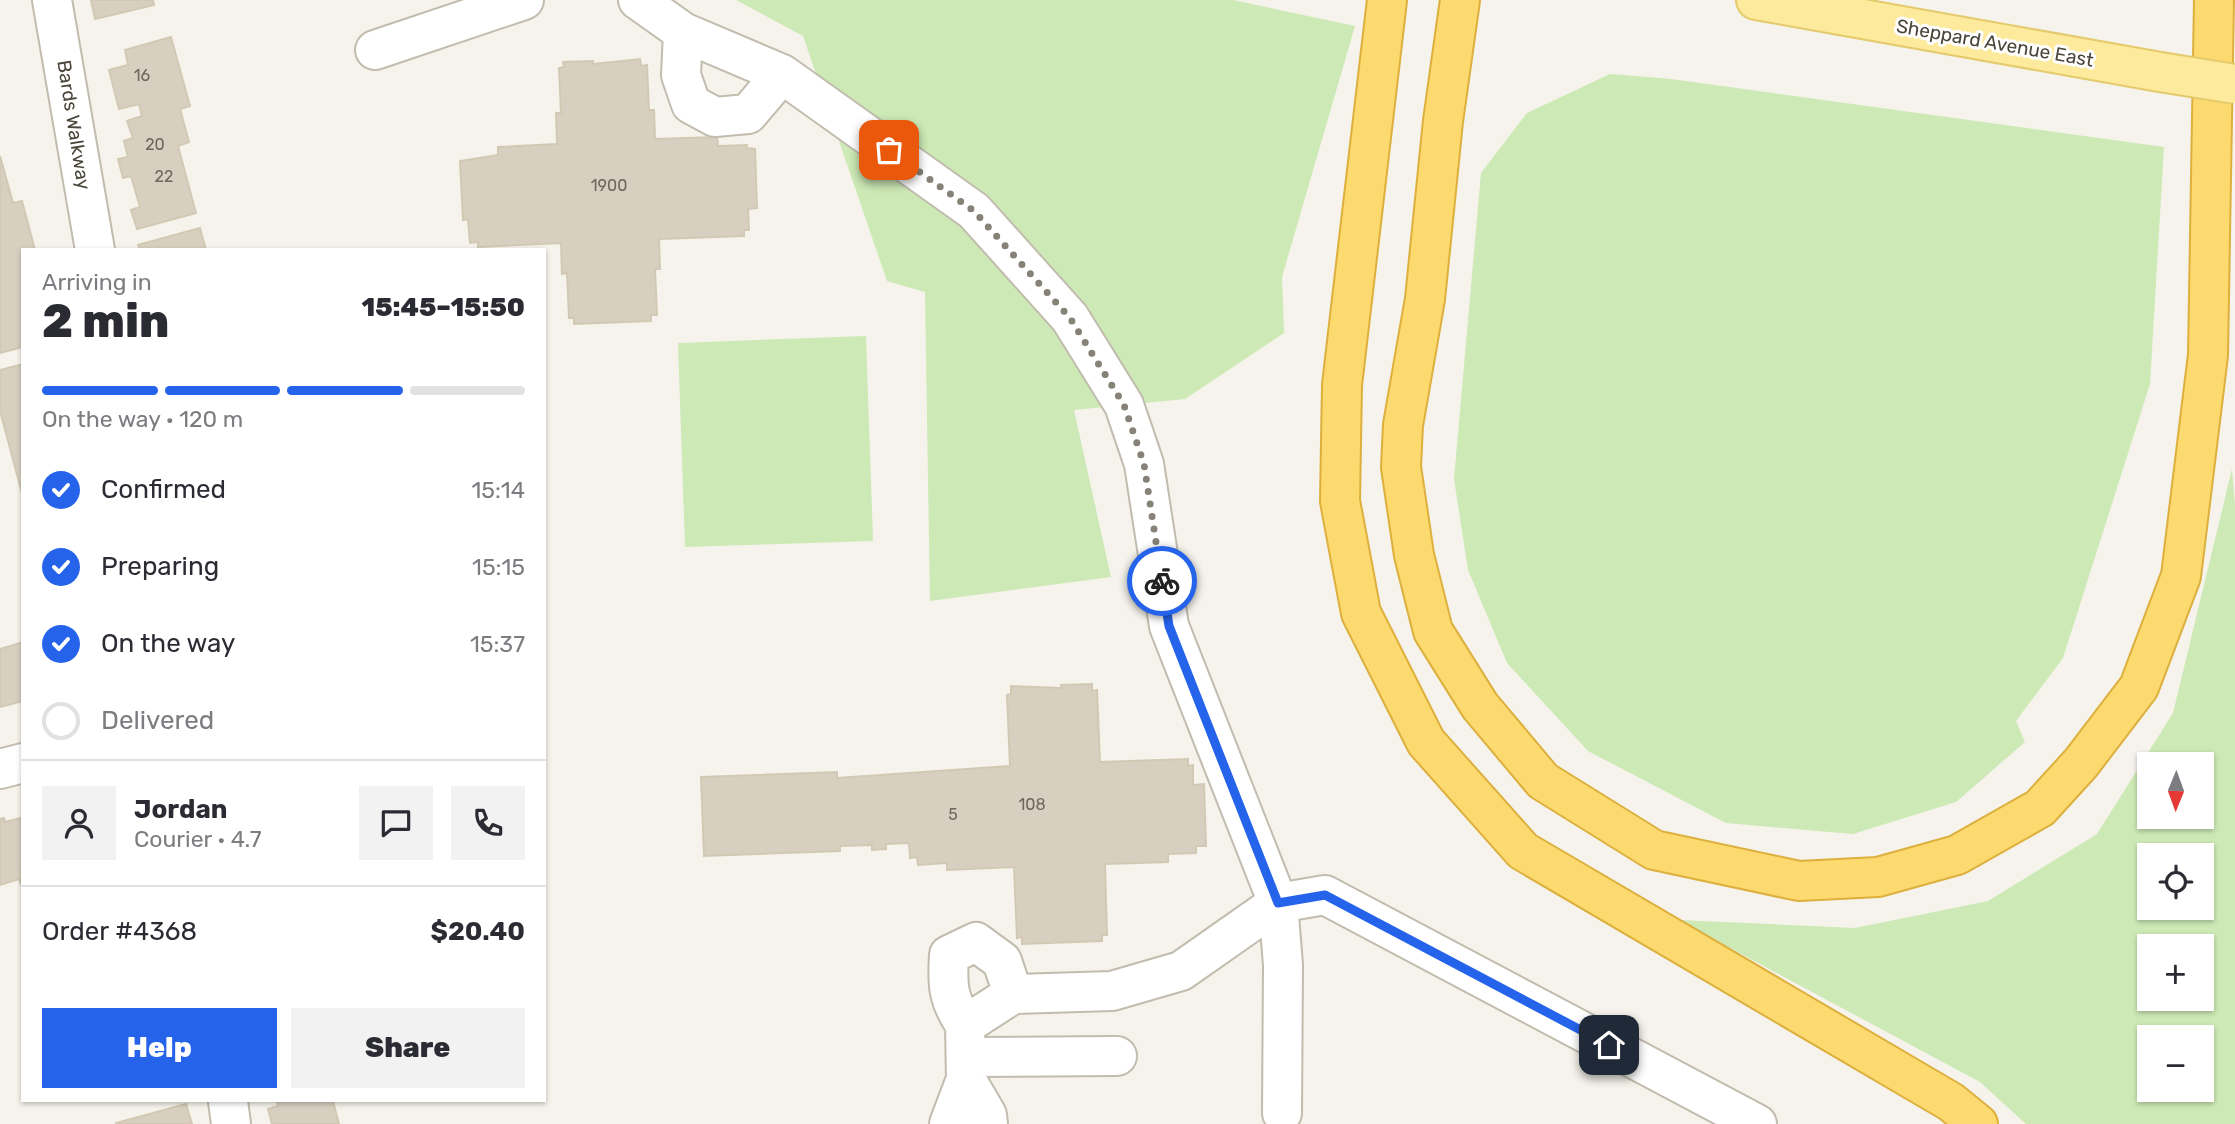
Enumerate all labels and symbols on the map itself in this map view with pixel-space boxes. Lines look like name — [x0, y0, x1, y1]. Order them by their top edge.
street label: Sheppard Avenue East — [1895, 14, 2096, 72]
street label: Bards Walkway — [52, 59, 96, 191]
house number: 16 — [134, 66, 151, 85]
pin — [859, 120, 919, 180]
house number: 20 — [145, 135, 165, 154]
house number: 22 — [155, 167, 173, 186]
house number: 1900 — [591, 176, 627, 195]
courier — [1127, 546, 1197, 616]
north arrow — [2137, 752, 2214, 830]
house number: 108 — [1018, 795, 1046, 814]
house number: 5 — [948, 805, 958, 824]
pin — [1579, 1015, 1639, 1075]

